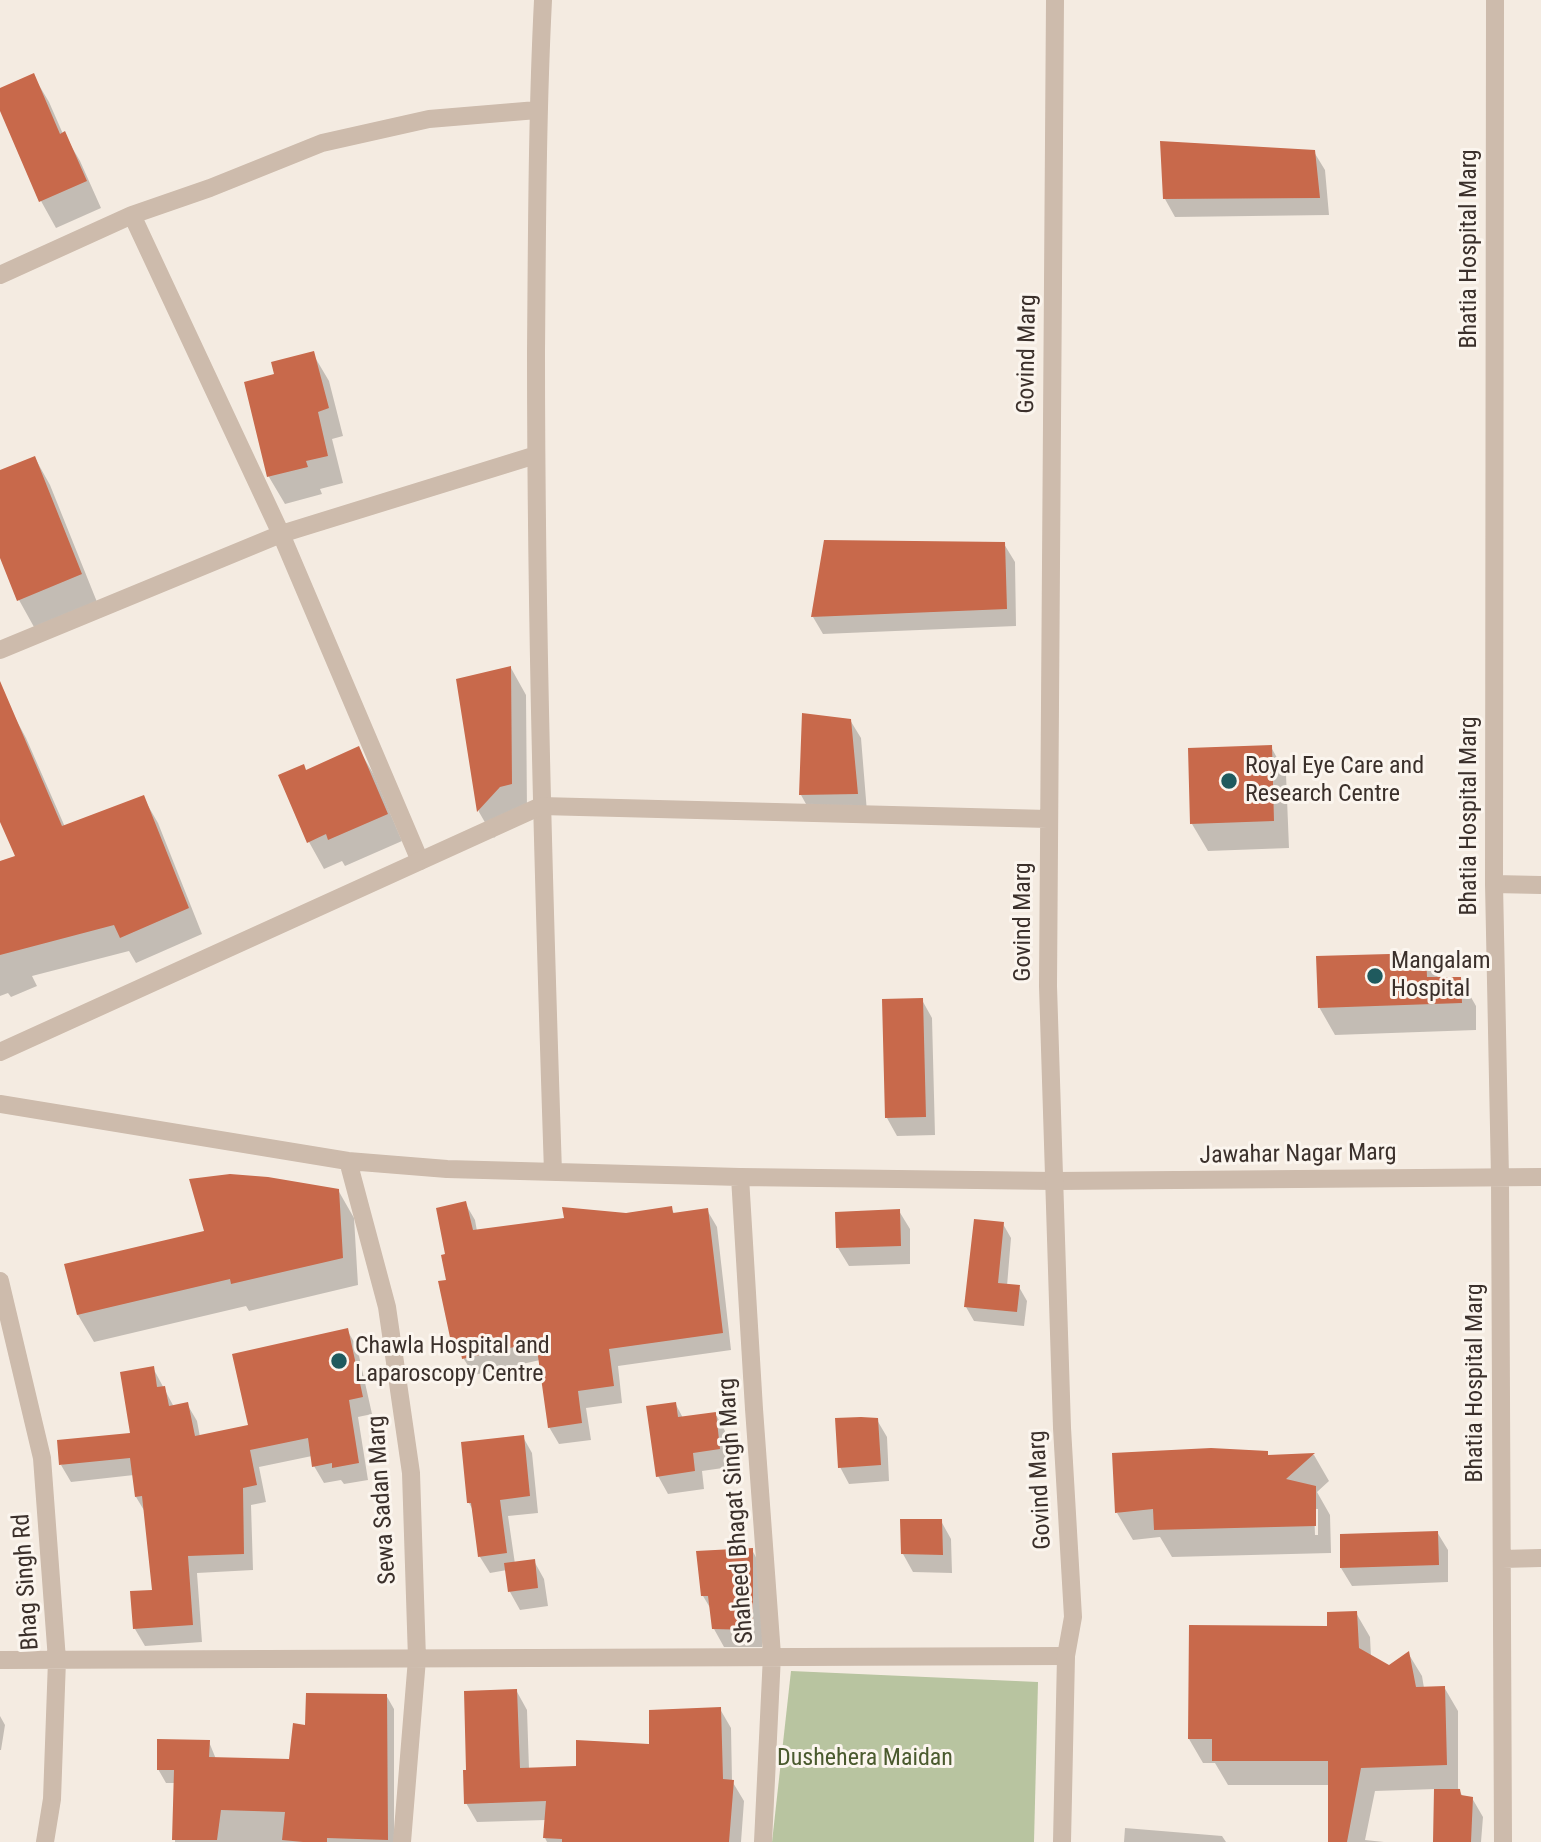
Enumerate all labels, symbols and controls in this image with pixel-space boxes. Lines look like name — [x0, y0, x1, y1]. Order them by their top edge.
street label: Bhatia Hospital Marg — [1456, 149, 1484, 349]
street label: Govind Marg — [1013, 294, 1043, 414]
street label: Bhatia Hospital Marg — [1456, 716, 1484, 916]
place label: Royal Eye Care and Research Centre — [1245, 753, 1424, 809]
marker: Royal Eye Care and Research Centre — [1219, 771, 1239, 791]
street label: Govind Marg — [1010, 862, 1038, 982]
place label: Mangalam Hospital — [1391, 948, 1491, 1004]
marker: Mangalam Hospital — [1365, 966, 1385, 986]
street label: Jawahar Nagar Marg — [1199, 1139, 1397, 1171]
street label: Bhatia Hospital Marg — [1462, 1283, 1490, 1483]
place label: Chawla Hospital and Laparoscopy Centre — [355, 1333, 550, 1389]
marker: Chawla Hospital and Laparoscopy Centre — [329, 1351, 349, 1371]
street label: Shaheed Bhagat Singh Marg — [713, 1377, 761, 1645]
street label: Sewa Sadan Marg — [363, 1415, 403, 1585]
street label: Govind Marg — [1023, 1430, 1059, 1550]
street label: Bhag Singh Rd — [8, 1513, 46, 1651]
park label: Dushehera Maidan — [777, 1745, 953, 1773]

